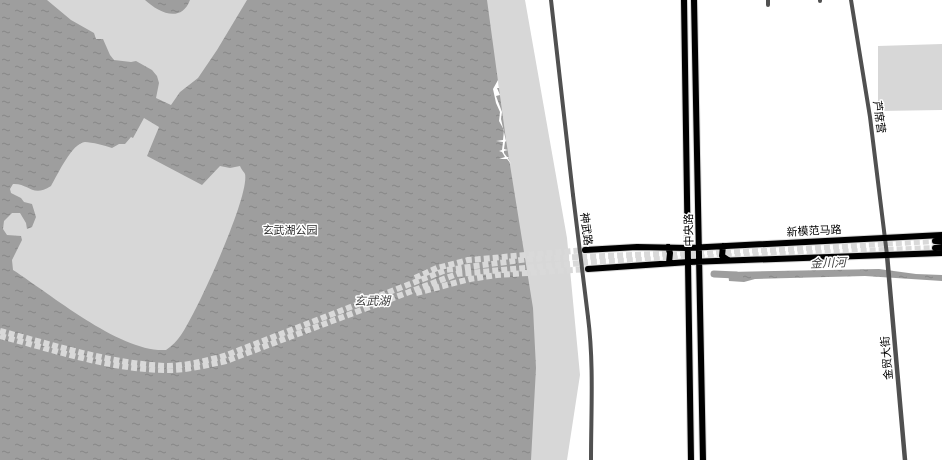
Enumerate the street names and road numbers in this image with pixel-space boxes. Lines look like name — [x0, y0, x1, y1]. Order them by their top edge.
street label: 芦席营 — [870, 100, 888, 134]
street label: 神武路 — [578, 212, 594, 246]
street label: 中央路 — [682, 213, 696, 247]
street label: 新模范马路 — [786, 223, 842, 239]
street label: 金贸大街 — [879, 336, 895, 380]

